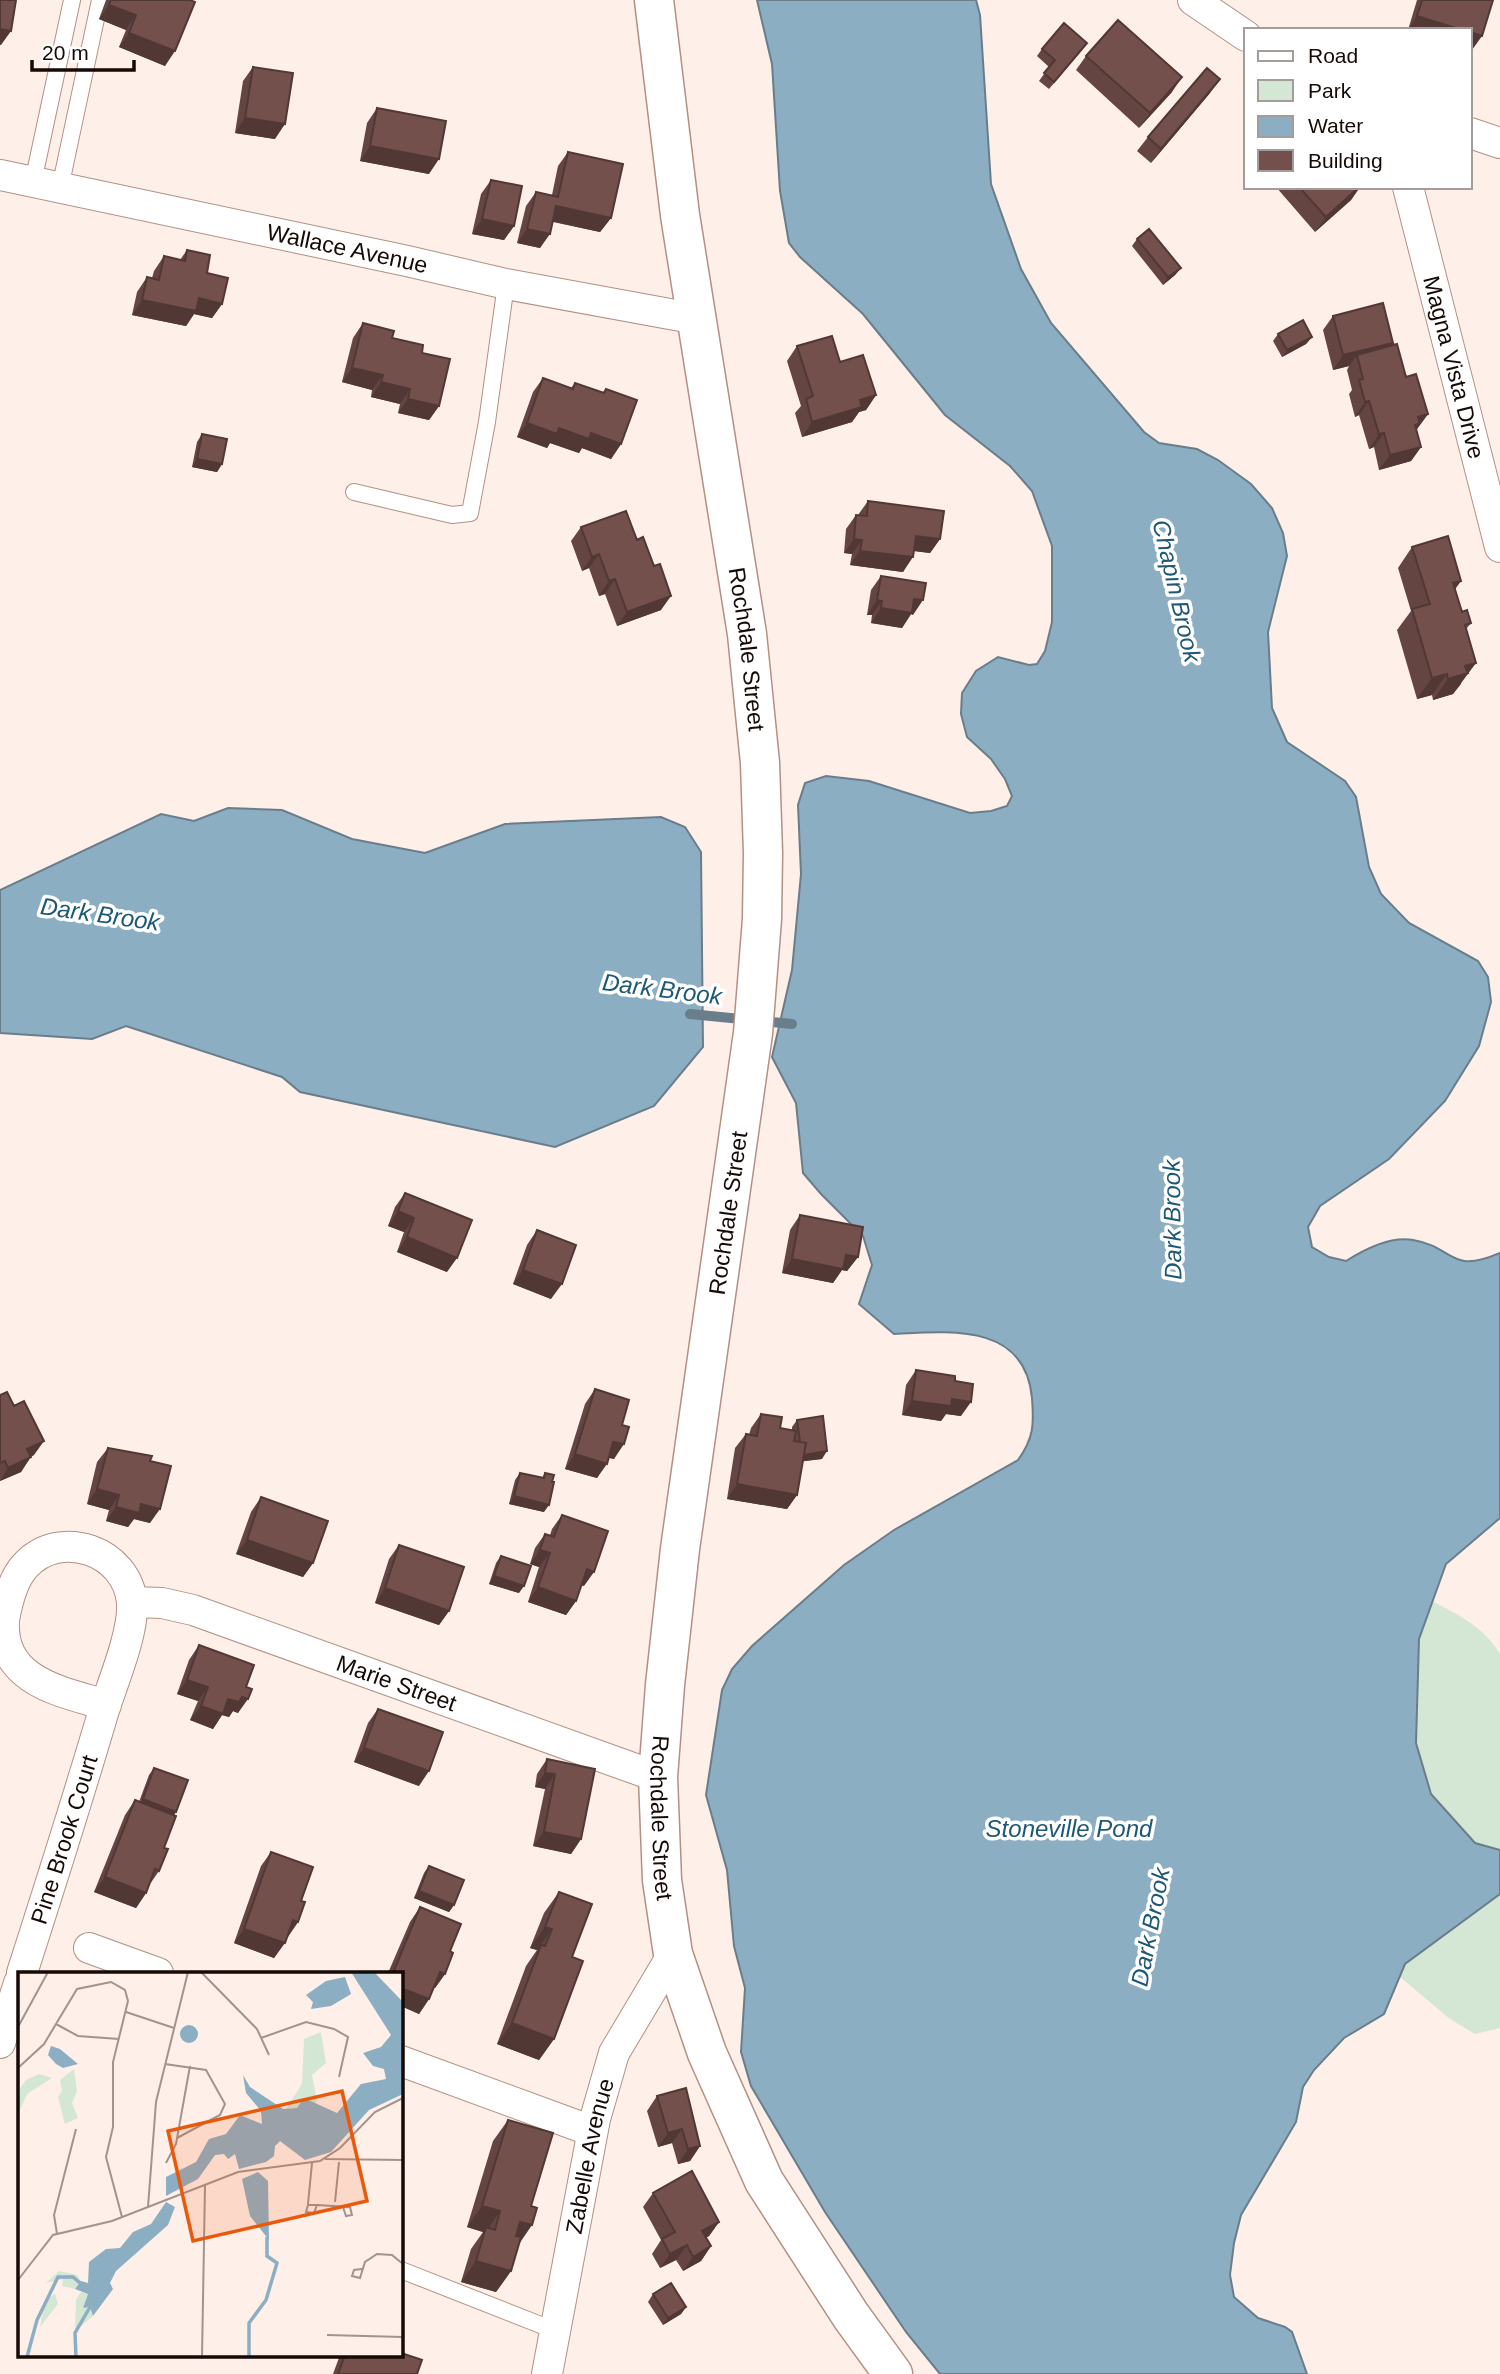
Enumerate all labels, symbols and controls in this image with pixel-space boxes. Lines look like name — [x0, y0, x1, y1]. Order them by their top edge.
scale bar — [32, 28, 133, 72]
legend — [1244, 28, 1472, 189]
text: 20 m — [42, 41, 89, 64]
text: Road — [1308, 44, 1358, 67]
text: Park — [1308, 79, 1352, 102]
text: Water — [1308, 114, 1363, 137]
text: Building — [1308, 149, 1383, 172]
street label: Wallace Avenue — [265, 219, 430, 278]
street label: Magna Vista Drive — [1418, 273, 1490, 461]
water label: Chapin Brook — [1147, 517, 1207, 667]
street label: Rochdale Street — [724, 565, 770, 733]
water label: Dark Brook — [39, 892, 163, 936]
water label: Dark Brook — [601, 968, 725, 1010]
street label: Rochdale Street — [704, 1129, 752, 1296]
water label: Dark Brook — [1157, 1158, 1187, 1280]
street label: Marie Street — [333, 1650, 460, 1717]
street label: Rochdale Street — [645, 1734, 678, 1903]
street label: Pine Brook Court — [26, 1751, 103, 1927]
water label: Stoneville Pond — [986, 1815, 1153, 1842]
water label: Dark Brook — [1125, 1864, 1175, 1988]
inset map — [18, 1972, 402, 2356]
street label: Zabelle Avenue — [561, 2075, 619, 2236]

